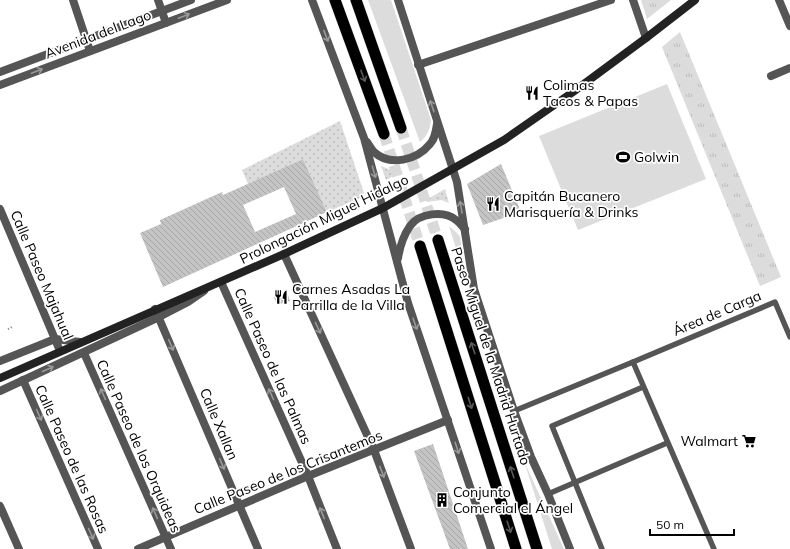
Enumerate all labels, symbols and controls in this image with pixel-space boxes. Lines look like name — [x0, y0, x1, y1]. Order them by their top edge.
street label: Avenida del Lago — [42, 5, 154, 63]
one-way arrow — [178, 11, 190, 19]
one-way arrow — [322, 30, 330, 42]
one-way arrow — [30, 67, 42, 75]
one-way arrow — [360, 70, 367, 83]
place label: Colimas Tacos & Papas — [543, 76, 638, 110]
restaurant icon: Colimas Tacos & Papas — [524, 85, 540, 101]
one-way arrow — [428, 100, 436, 112]
place label: Golwin — [634, 148, 679, 166]
sports icon: Golwin — [615, 149, 631, 165]
one-way arrow — [371, 165, 378, 178]
street label: Prolongación Miguel Hidalgo — [237, 170, 411, 268]
place label: Capitán Bucanero Marisquería & Drinks — [504, 187, 639, 221]
restaurant icon: Capitán Bucanero Marisquería & Drinks — [485, 196, 501, 212]
one-way arrow — [457, 200, 465, 213]
street label: Calle Paseo Majahual — [7, 207, 77, 343]
street label: Paseo Miguel de la Madrid Hurtado — [447, 245, 535, 467]
place label: Carnes Asadas La Parrilla de la Villa — [292, 280, 410, 314]
street label: Calle Paseo de las Palmas — [230, 285, 316, 447]
street label: Área de Carga — [670, 286, 764, 340]
restaurant icon: Carnes Asadas La Parrilla de la Villa — [273, 289, 289, 305]
one-way arrow — [412, 318, 420, 330]
one-way arrow — [315, 321, 322, 333]
one-way arrow — [168, 338, 175, 350]
one-way arrow — [468, 342, 476, 354]
street label: Calle Paseo de los Orquideas — [93, 357, 185, 535]
one-way arrow — [42, 364, 54, 372]
street label: Calle Paseo de las Rosas — [31, 382, 113, 536]
street label: Calle Xallan — [196, 385, 242, 463]
one-way arrow — [267, 388, 274, 400]
one-way arrow — [99, 389, 106, 401]
one-way arrow — [467, 396, 474, 409]
one-way arrow — [35, 409, 43, 421]
street label: Calle Paseo de los Crisantemos — [191, 426, 385, 518]
place label: Walmart — [680, 432, 738, 450]
supermarket icon: Walmart — [741, 433, 757, 449]
one-way arrow — [454, 441, 461, 454]
one-way arrow — [219, 458, 227, 470]
one-way arrow — [378, 466, 386, 478]
one-way arrow — [508, 466, 516, 478]
place label: Conjunto Comercial el Ángel — [453, 483, 573, 517]
building icon: Conjunto Comercial el Ángel — [434, 492, 450, 508]
one-way arrow — [318, 507, 326, 519]
one-way arrow — [151, 508, 158, 520]
scale bar — [650, 511, 734, 537]
text: 50 m — [656, 517, 684, 532]
one-way arrow — [506, 520, 513, 533]
one-way arrow — [88, 528, 95, 540]

